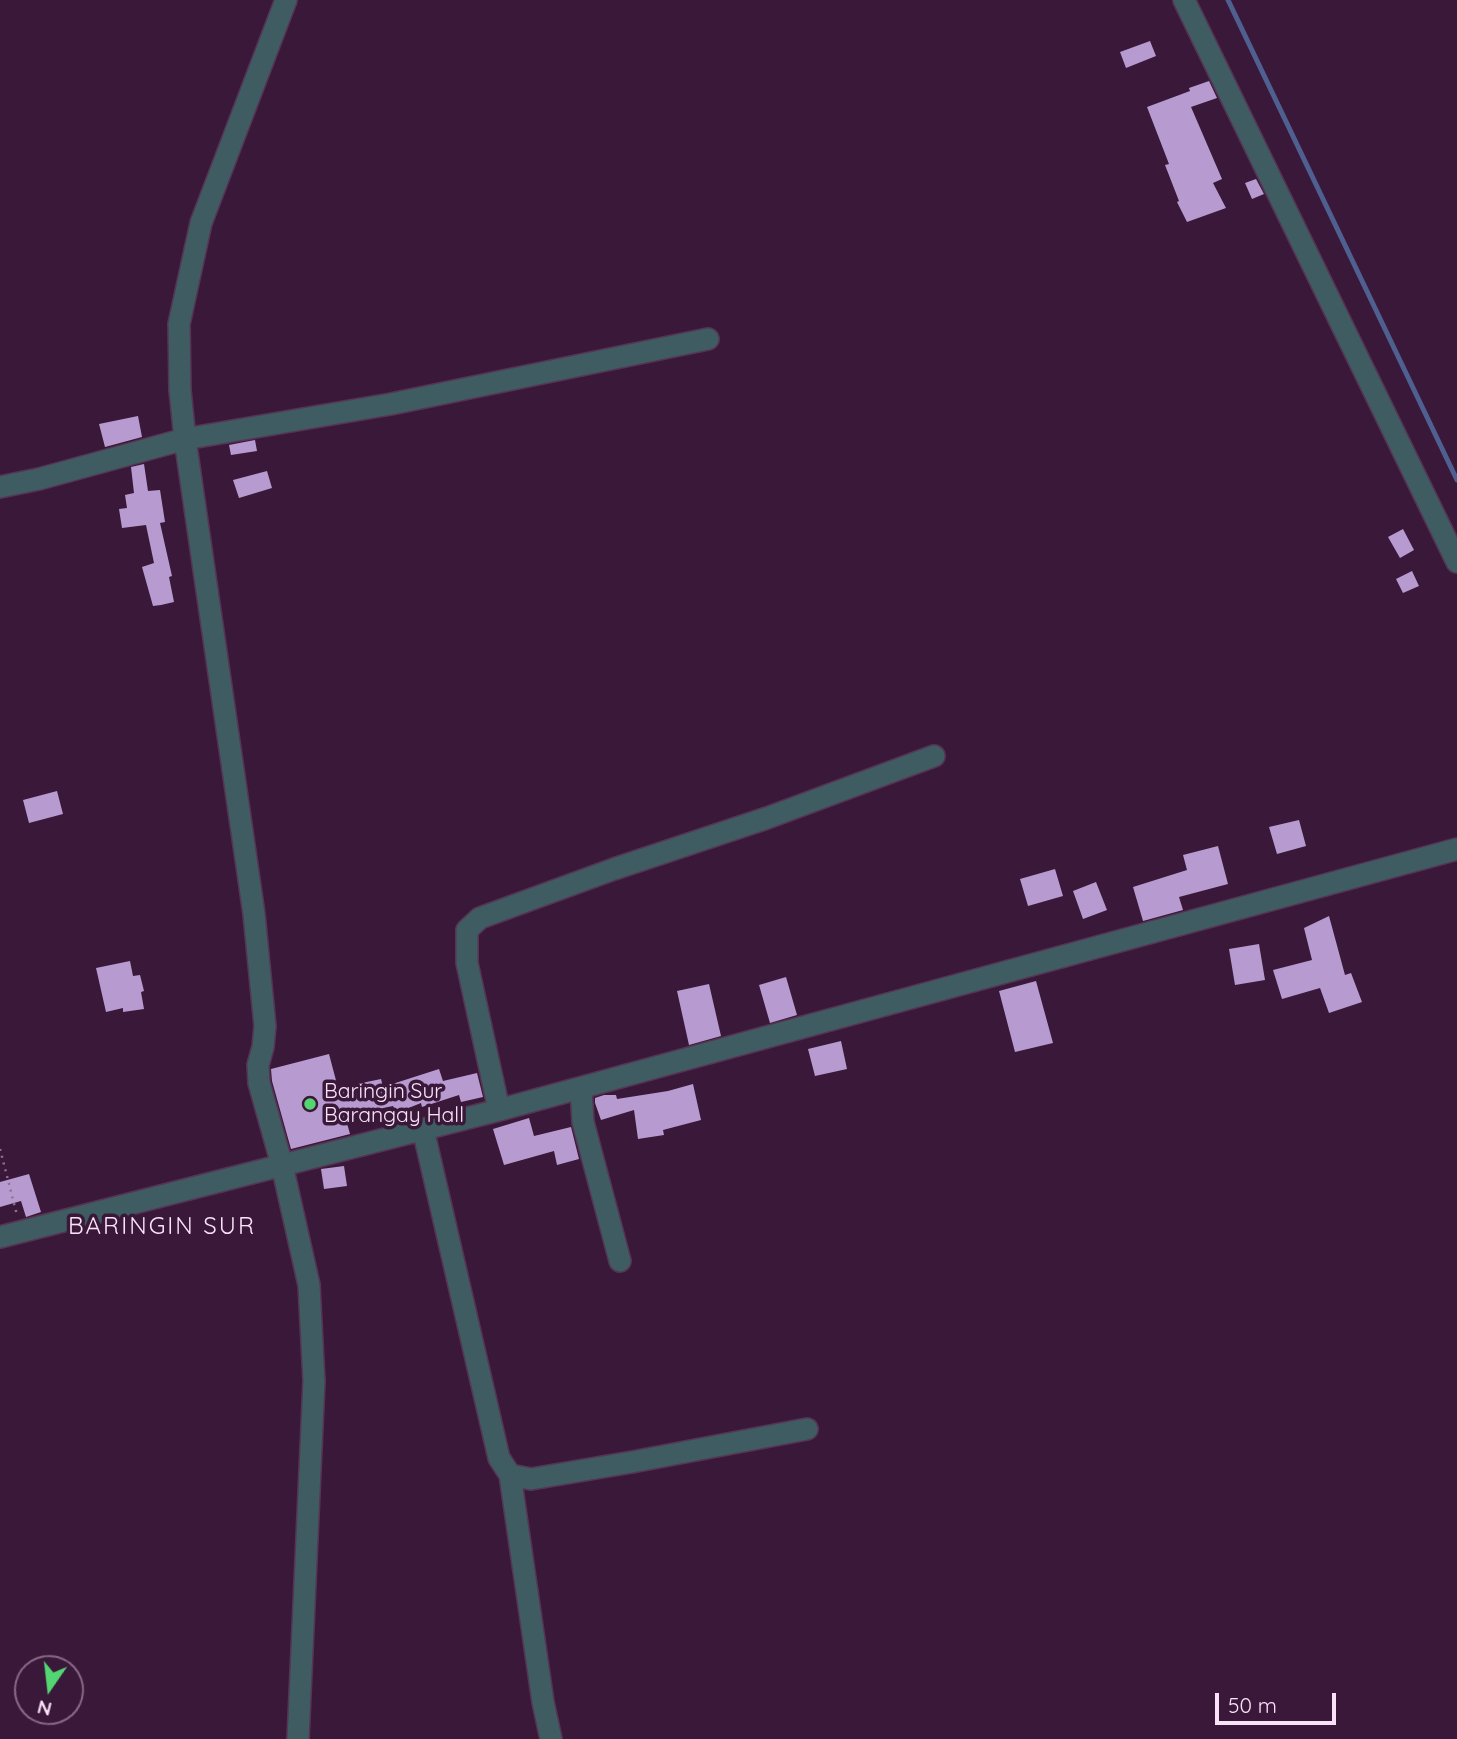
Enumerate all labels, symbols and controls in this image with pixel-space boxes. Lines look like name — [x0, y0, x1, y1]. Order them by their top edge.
place label: Baringin Sur Barangay Hall — [324, 1079, 464, 1129]
marker: Baringin Sur Barangay Hall — [302, 1096, 318, 1112]
district label: BARINGIN SUR — [69, 1213, 255, 1241]
north arrow — [14, 1655, 84, 1725]
scale bar — [1219, 1680, 1340, 1724]
text: 50 m — [1228, 1692, 1277, 1718]
text: N — [35, 1695, 54, 1722]

